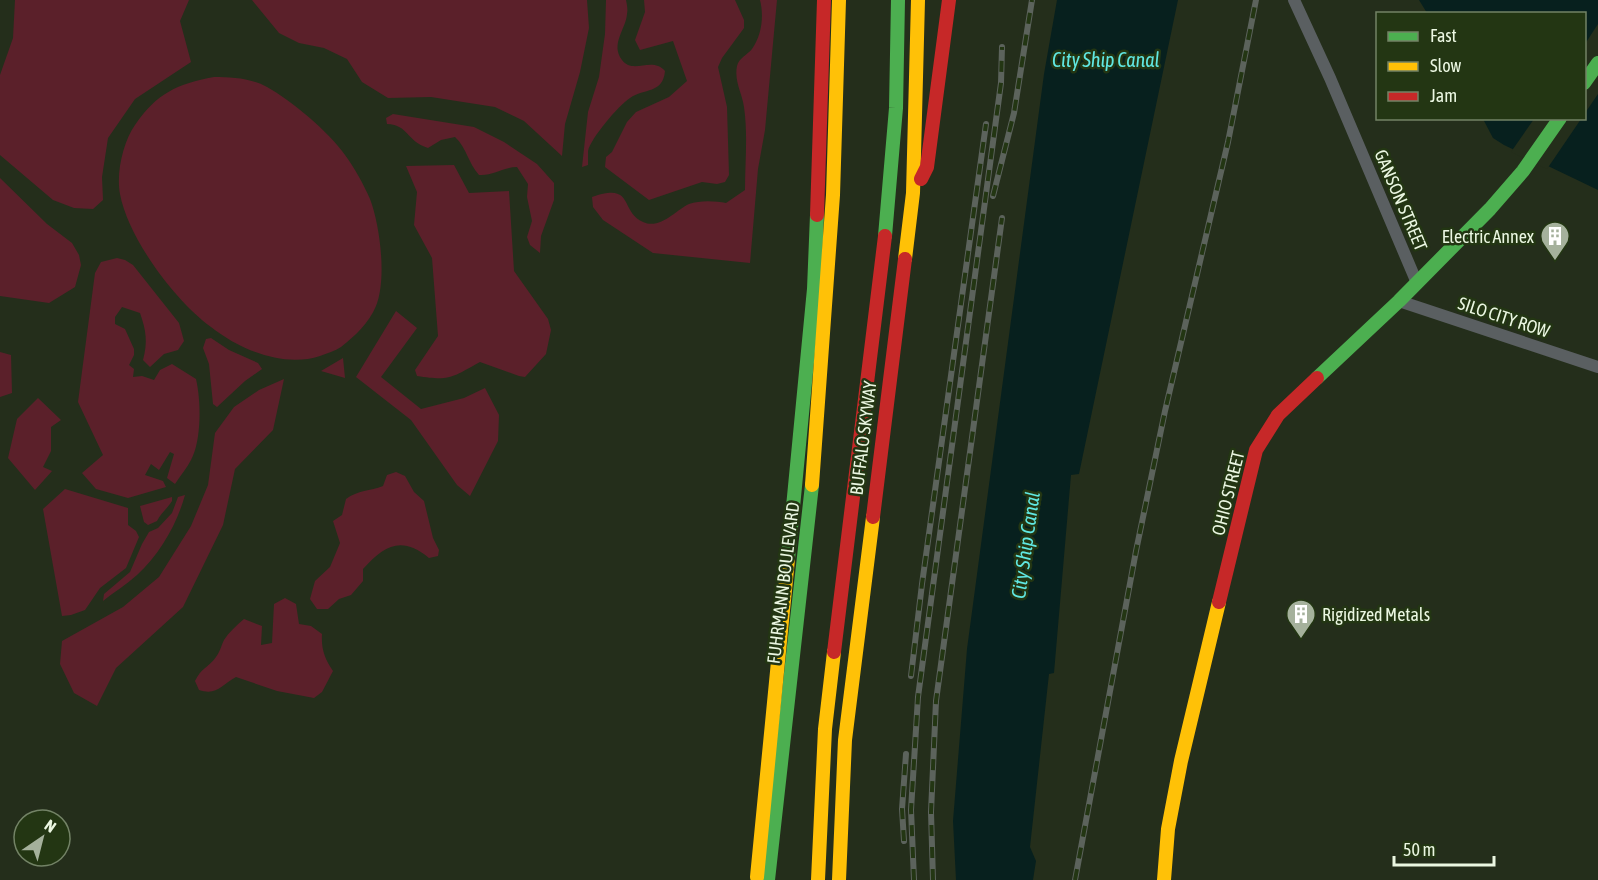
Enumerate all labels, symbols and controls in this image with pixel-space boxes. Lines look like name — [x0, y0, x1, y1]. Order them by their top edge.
legend — [1376, 12, 1586, 120]
text: Fast — [1430, 25, 1457, 46]
water label: City Ship Canal — [1052, 48, 1160, 71]
text: Slow — [1430, 55, 1461, 76]
text: Jam — [1430, 85, 1457, 106]
street label: GANSON STREET — [1370, 146, 1432, 254]
building icon: Electric Annex — [1539, 220, 1571, 262]
place label: Electric Annex — [1442, 226, 1534, 247]
street label: SILO CITY ROW — [1456, 292, 1552, 342]
street label: BUFFALO SKYWAY — [846, 380, 880, 496]
street label: OHIO STREET — [1207, 449, 1249, 537]
water label: City Ship Canal — [1006, 490, 1044, 600]
street label: FUHRMANN BOULEVARD — [763, 501, 803, 665]
building icon: Rigidized Metals — [1285, 598, 1317, 640]
place label: Rigidized Metals — [1322, 604, 1430, 625]
north arrow — [12, 808, 72, 868]
text: N — [42, 816, 60, 836]
scale bar — [1394, 829, 1494, 867]
text: 50 m — [1403, 839, 1435, 860]

